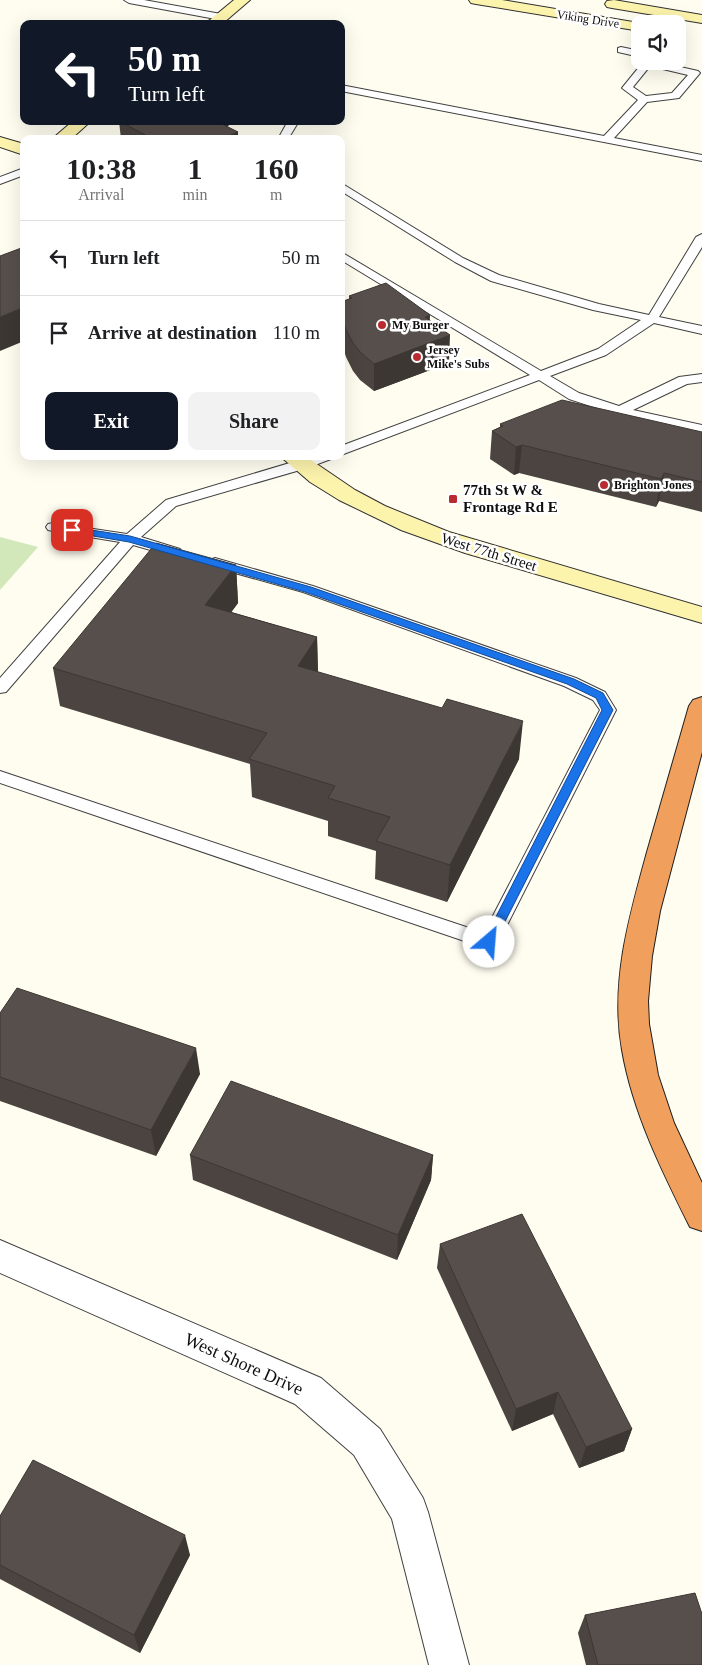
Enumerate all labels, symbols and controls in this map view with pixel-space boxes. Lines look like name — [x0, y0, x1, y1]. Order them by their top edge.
street label: Viking Drive — [556, 7, 620, 31]
map controls — [631, 15, 686, 70]
button: sound — [631, 15, 686, 70]
icon: left — [45, 40, 110, 105]
text: 50 m — [128, 40, 201, 79]
text: Turn left — [128, 81, 205, 106]
text: 10:38 — [66, 152, 136, 185]
text: 1 — [187, 152, 202, 185]
text: 160 — [254, 152, 299, 185]
text: Arrival — [78, 186, 124, 203]
text: min — [183, 186, 207, 203]
text: m — [270, 186, 282, 203]
icon: left — [45, 244, 73, 272]
text: Turn left — [88, 247, 160, 268]
text: 50 m — [281, 247, 320, 268]
place label: My Burger — [392, 318, 450, 332]
icon: arrive — [45, 319, 73, 347]
marker: My Burger — [376, 319, 388, 331]
text: Arrive at destination — [88, 322, 257, 343]
text: 110 m — [273, 322, 320, 343]
place label: Jersey Mike's Subs — [427, 343, 490, 371]
marker: Jersey Mike's Subs — [411, 351, 423, 363]
button: Exit — [45, 392, 178, 450]
button: Share — [188, 392, 320, 450]
place label: Brighton Jones — [614, 478, 692, 492]
marker: Brighton Jones — [598, 479, 610, 491]
place label: 77th St W & Frontage Rd E — [463, 482, 558, 515]
marker: 77th St W & Frontage Rd E — [447, 493, 459, 505]
pin — [51, 509, 93, 551]
icon: arrive — [58, 516, 86, 544]
street label: West 77th Street — [439, 530, 539, 574]
position arrow — [462, 915, 514, 967]
street label: West Shore Drive — [182, 1329, 306, 1399]

